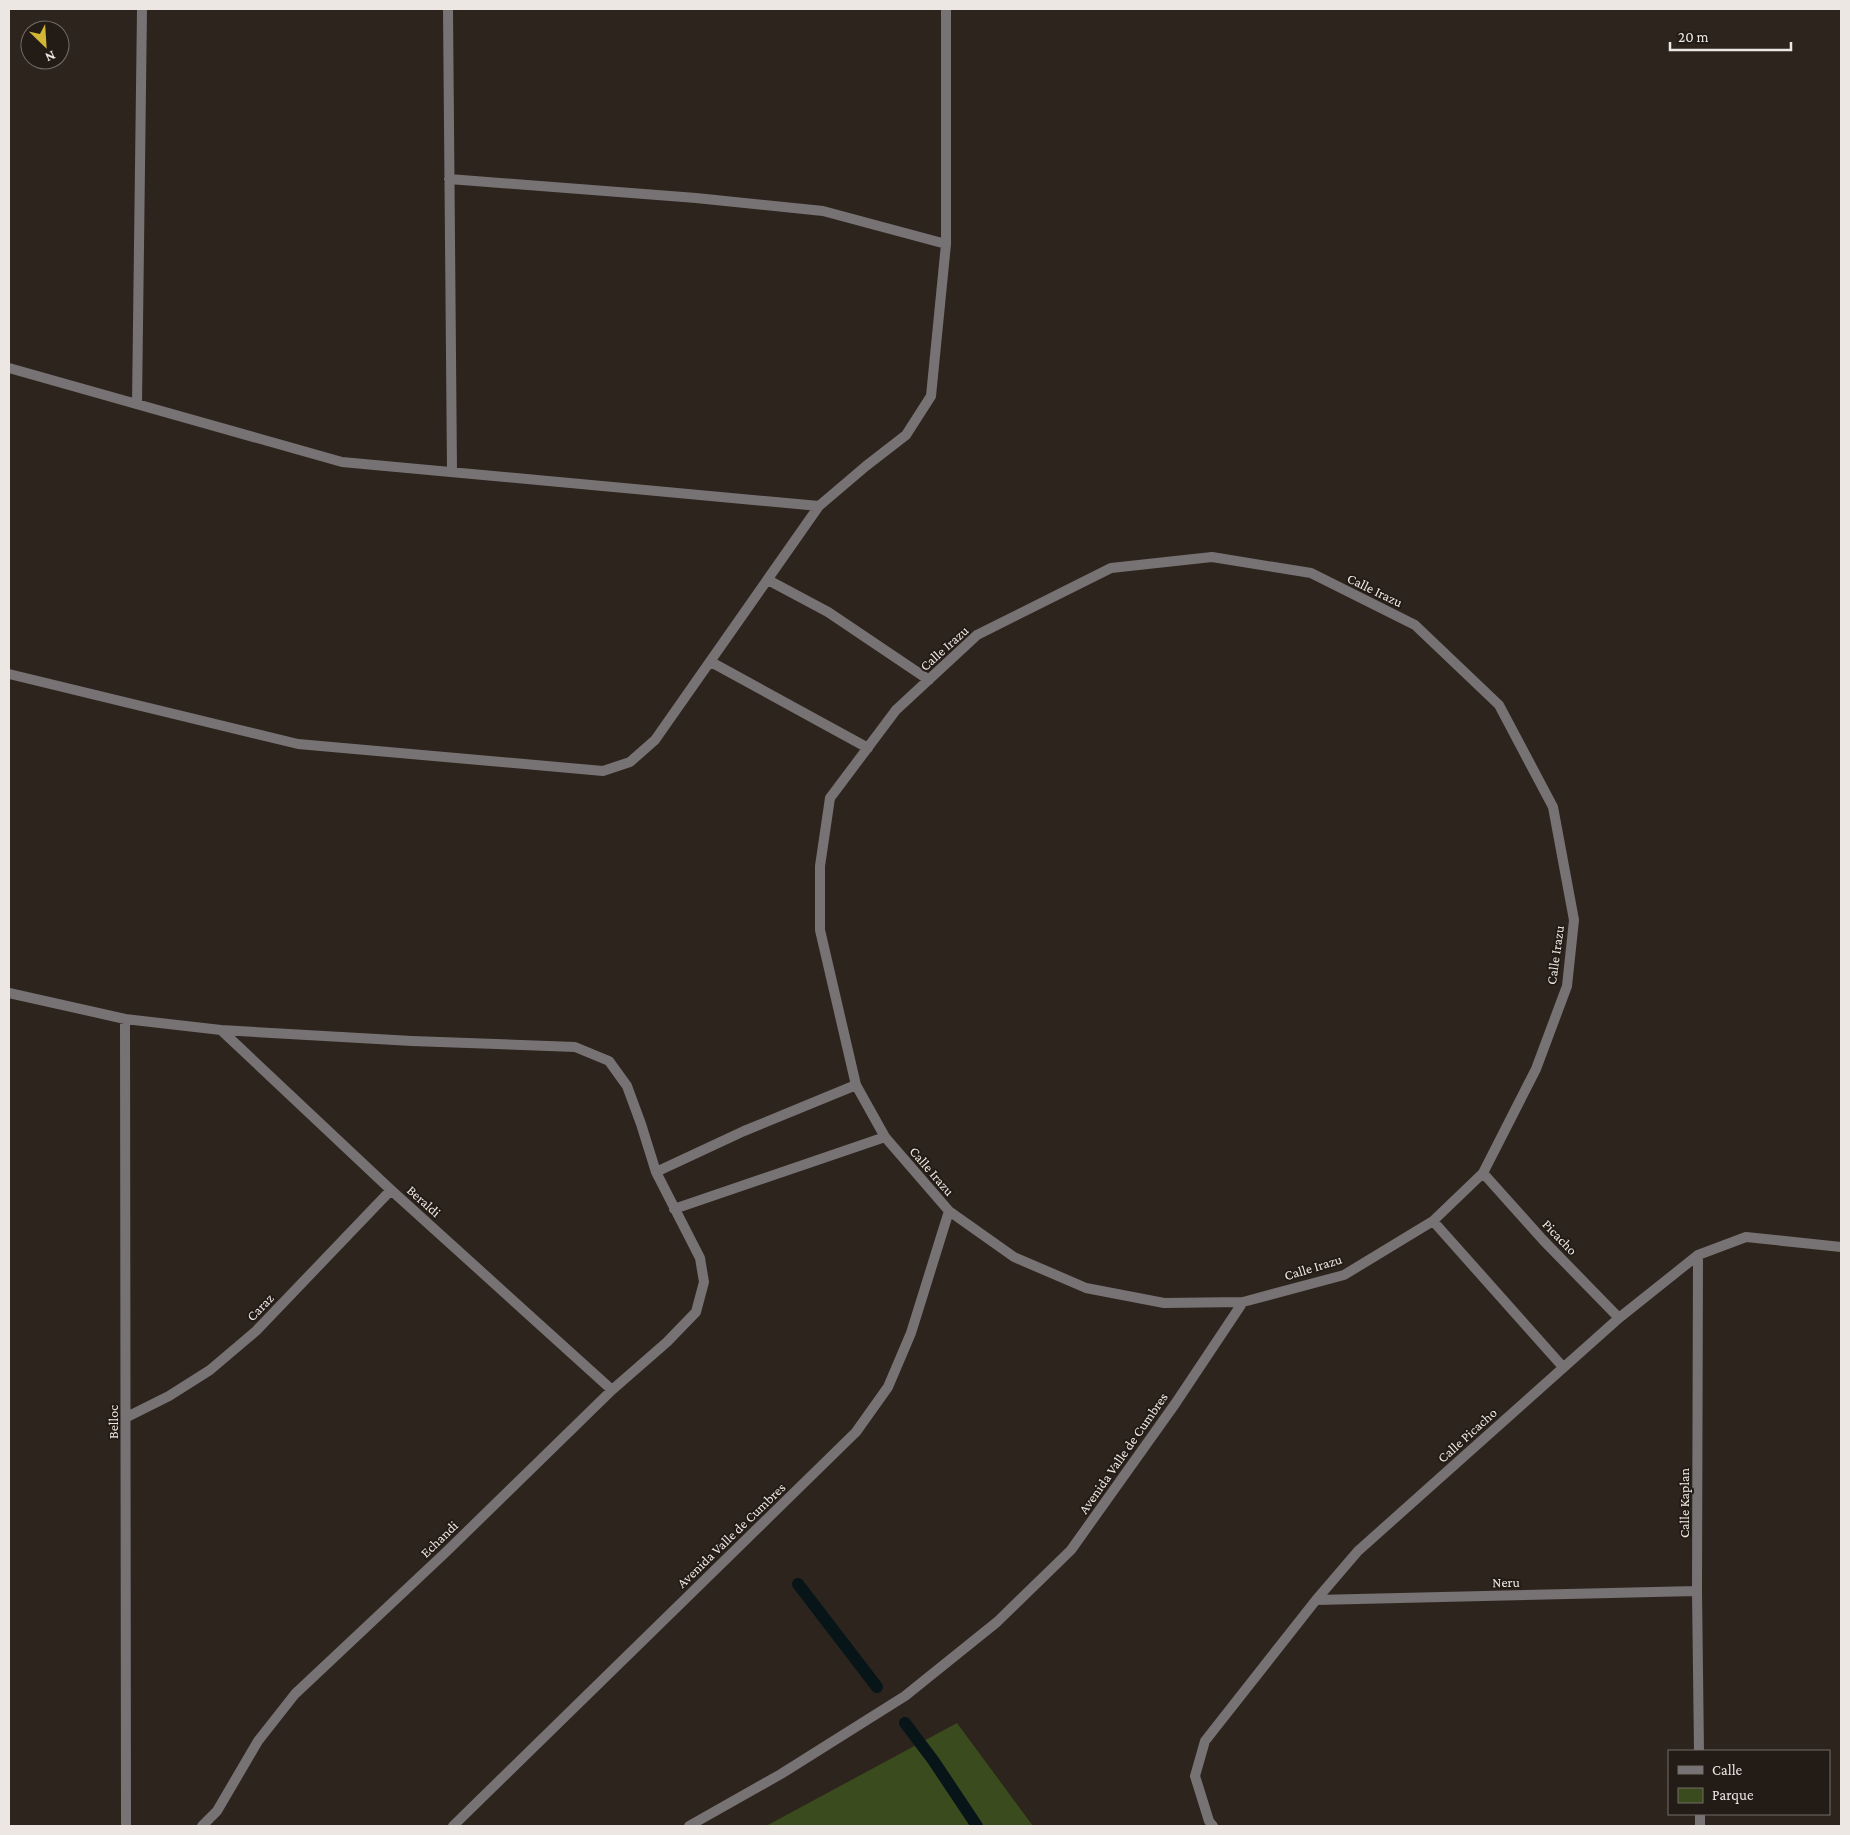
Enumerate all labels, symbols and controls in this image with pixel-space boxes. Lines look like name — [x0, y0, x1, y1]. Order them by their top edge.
north arrow — [20, 20, 70, 70]
scale bar — [1670, 20, 1791, 52]
text: 20 m — [1678, 29, 1709, 45]
text: N — [42, 48, 58, 66]
street label: Calle Irazu — [1345, 570, 1406, 610]
street label: Calle Irazu — [917, 622, 972, 674]
street label: Calle Irazu — [1543, 924, 1567, 986]
street label: Calle Irazu — [906, 1143, 958, 1199]
street label: Beraldi — [404, 1182, 444, 1220]
street label: Picacho — [1539, 1216, 1581, 1258]
street label: Calle Irazu — [1282, 1250, 1344, 1283]
street label: Caraz — [243, 1290, 277, 1324]
street label: Avenida Valle de Cumbres — [1075, 1389, 1171, 1517]
street label: Calle Picacho — [1434, 1404, 1500, 1466]
street label: Belloc — [105, 1405, 121, 1439]
street label: Calle Kaplan — [1676, 1467, 1692, 1538]
street label: Avenida Valle de Cumbres — [674, 1479, 788, 1591]
street label: Echandi — [417, 1517, 461, 1561]
street label: Neru — [1492, 1574, 1521, 1590]
legend — [1668, 1750, 1830, 1815]
text: Calle — [1712, 1762, 1743, 1778]
text: Parque — [1712, 1787, 1754, 1804]

